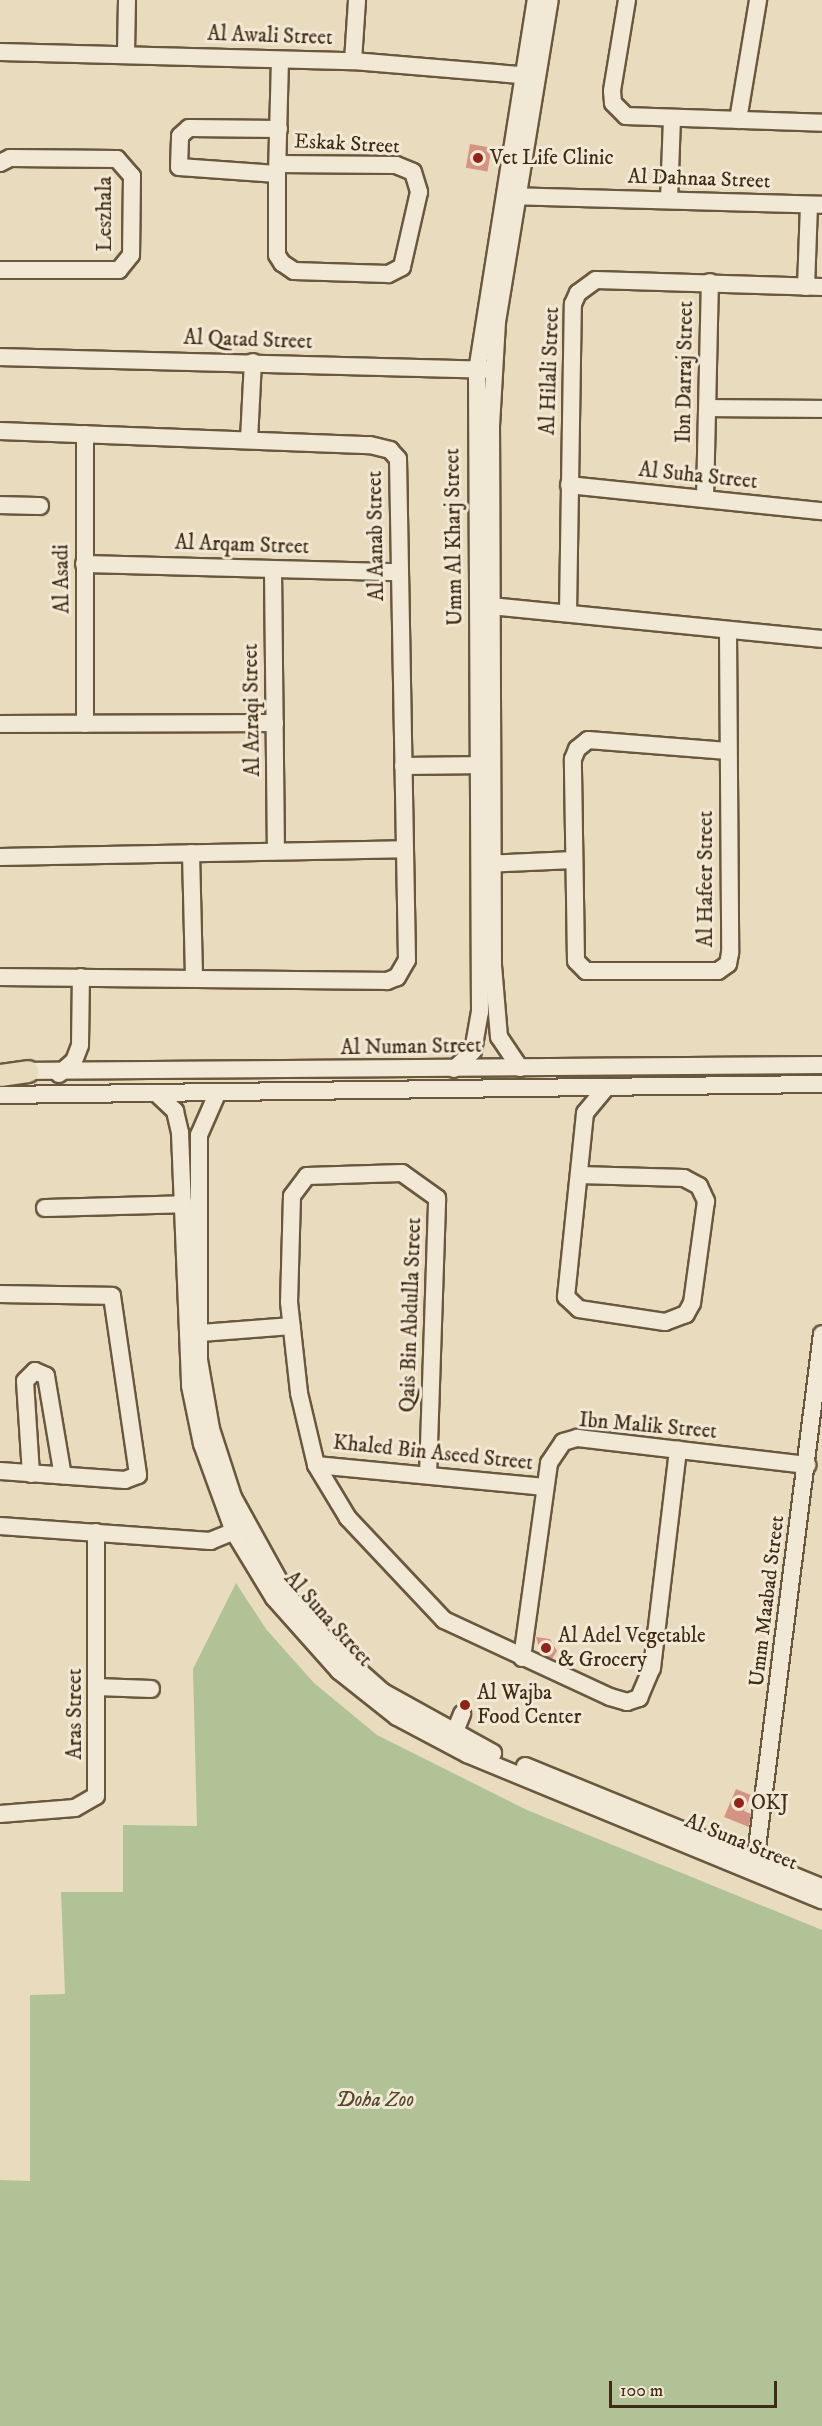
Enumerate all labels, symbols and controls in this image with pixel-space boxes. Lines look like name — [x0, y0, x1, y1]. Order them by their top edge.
street label: Al Awali Street — [207, 21, 333, 51]
street label: Eskak Street — [294, 129, 400, 159]
place label: Vet Life Clinic — [490, 145, 614, 171]
marker: Vet Life Clinic — [471, 151, 485, 165]
street label: Al Dahnaa Street — [627, 164, 771, 194]
street label: Leszhala — [92, 176, 118, 252]
street label: Ibn Darraj Street — [671, 301, 699, 443]
street label: Al Hilali Street — [535, 306, 565, 436]
street label: Al Qatad Street — [183, 325, 313, 355]
street label: Umm Al Kharj Street — [440, 448, 468, 626]
street label: Al Suha Street — [637, 457, 759, 495]
street label: Al Aanab Street — [362, 471, 390, 601]
street label: Al Arqam Street — [174, 530, 310, 560]
street label: Al Asadi — [49, 544, 75, 614]
street label: Al Azraqi Street — [238, 643, 266, 777]
street label: Al Hafeer Street — [693, 811, 719, 947]
street label: Al Numan Street — [340, 1033, 482, 1061]
street label: Qais Bin Abdulla Street — [395, 1217, 427, 1413]
street label: Ibn Malik Street — [578, 1407, 718, 1445]
street label: Khaled Bin Aseed Street — [332, 1430, 534, 1476]
street label: Umm Maabad Street — [744, 1514, 790, 1688]
street label: Al Suna Street — [279, 1566, 377, 1672]
place label: Al Adel Vegetable & Grocery — [558, 1623, 706, 1673]
marker: Al Adel Vegetable & Grocery — [539, 1641, 553, 1655]
street label: Aras Street — [62, 1668, 88, 1760]
place label: Al Wajba Food Center — [477, 1680, 581, 1730]
marker: Al Wajba Food Center — [458, 1698, 472, 1712]
place label: OKJ — [751, 1790, 789, 1816]
marker: OKJ — [732, 1796, 746, 1810]
street label: Al Suna Street — [681, 1808, 801, 1876]
park label: Doha Zoo — [336, 2087, 414, 2113]
scale bar — [612, 2369, 780, 2407]
text: 100 m — [620, 2380, 663, 2402]

